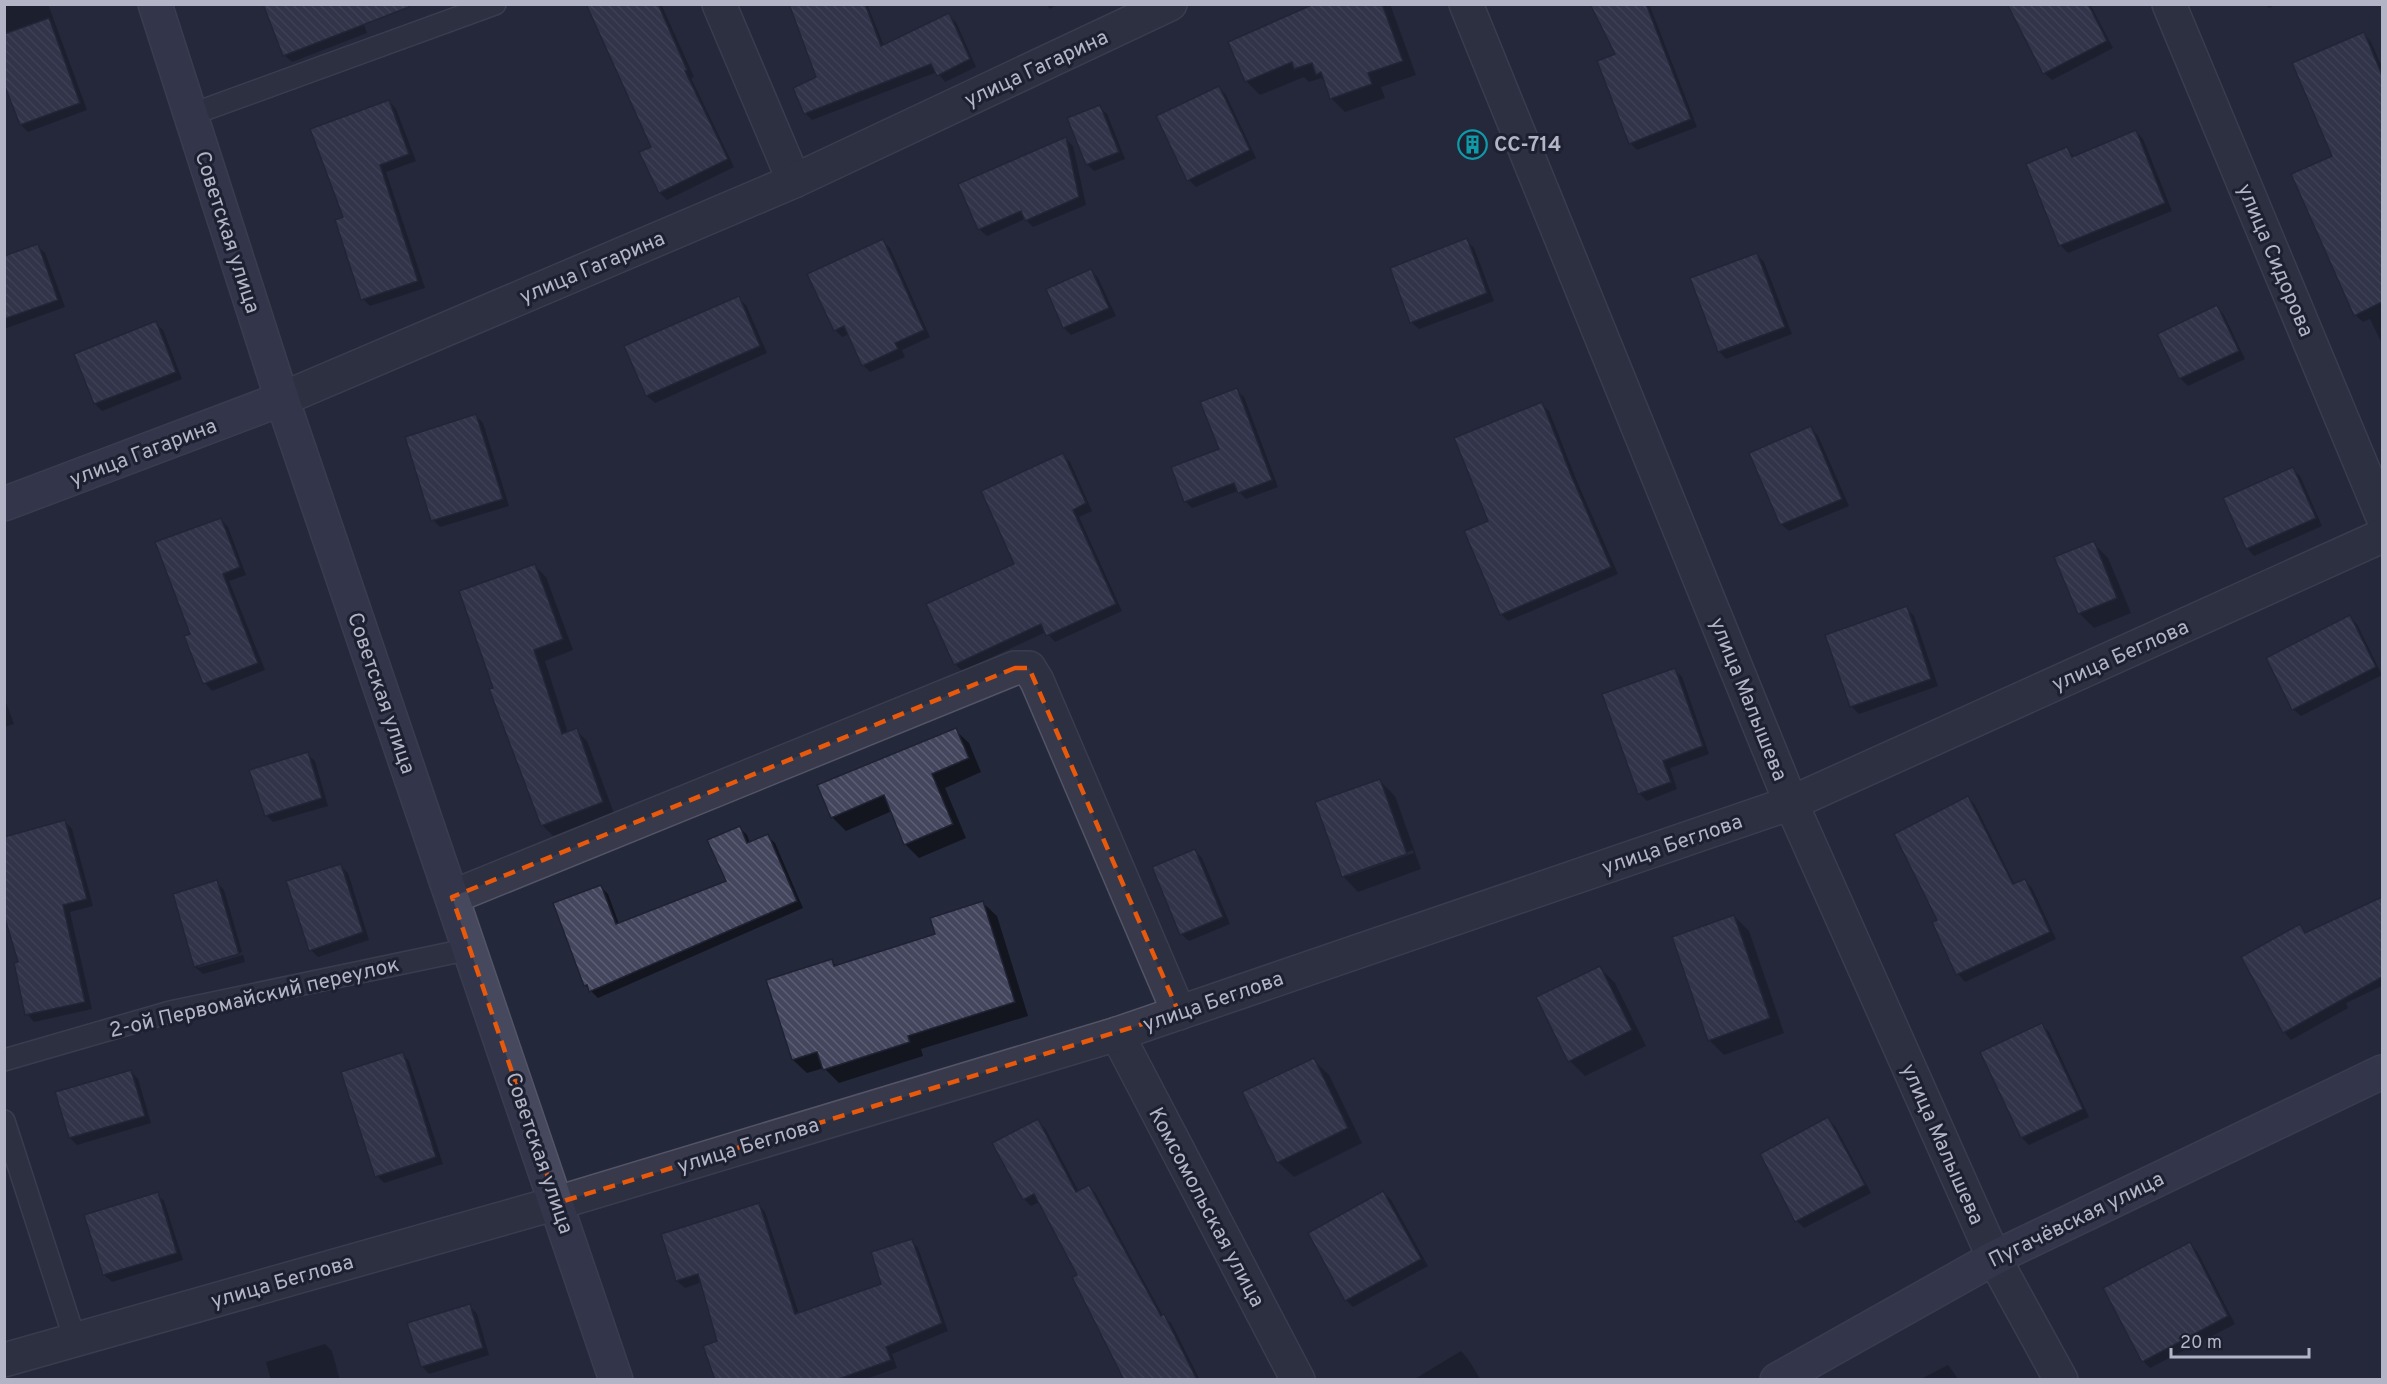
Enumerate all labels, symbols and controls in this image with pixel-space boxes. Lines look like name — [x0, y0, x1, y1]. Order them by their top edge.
street label: улица Гагарина — [960, 24, 1113, 114]
building icon: СС-714 — [1457, 128, 1489, 160]
place label: СС-714 — [1494, 132, 1562, 159]
street label: Советская улица — [188, 148, 266, 317]
street label: улица Сидорова — [2230, 180, 2319, 341]
street label: улица Гагарина — [516, 226, 669, 311]
street label: улица Гагарина — [66, 413, 221, 494]
street label: Советская улица — [340, 609, 421, 778]
street label: улица Малышева — [1703, 614, 1793, 785]
street label: улица Беглова — [2048, 614, 2193, 699]
street label: улица Беглова — [1599, 809, 1746, 882]
street label: 2-ой Первомайский переулок — [107, 952, 402, 1045]
street label: улица Беглова — [1140, 966, 1287, 1039]
street label: улица Малышева — [1894, 1060, 1989, 1229]
street label: Советская улица — [498, 1069, 579, 1238]
street label: Комсомольская улица — [1141, 1103, 1270, 1312]
street label: улица Беглова — [674, 1112, 823, 1181]
street label: Пугачёвская улица — [1984, 1166, 2169, 1275]
street label: улица Беглова — [208, 1249, 357, 1316]
scale bar — [2171, 1321, 2309, 1359]
text: 20 m — [2180, 1332, 2222, 1355]

